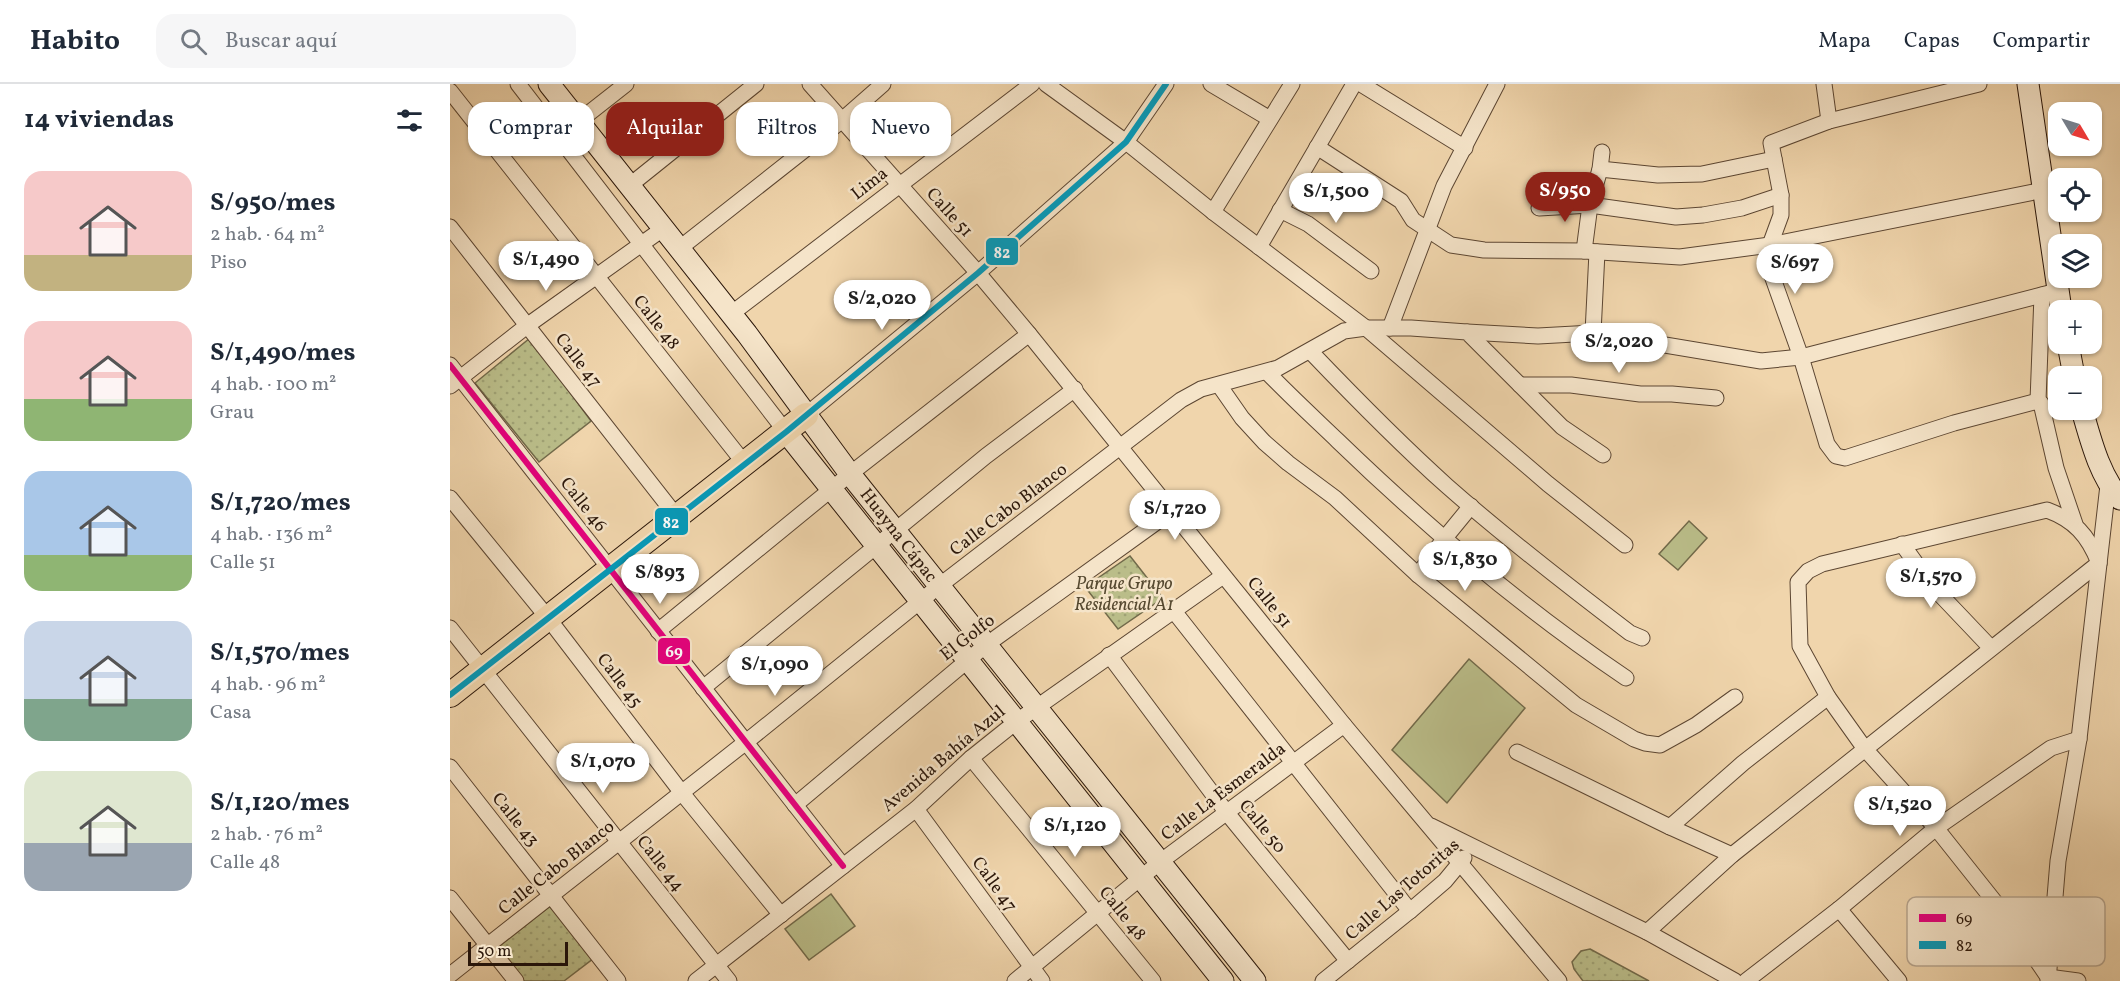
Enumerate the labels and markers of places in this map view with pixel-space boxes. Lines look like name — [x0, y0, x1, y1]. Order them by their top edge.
pin: S/950 — [1523, 172, 1607, 223]
pin: S/1,500 — [1281, 173, 1391, 224]
pin: S/1,490 — [491, 241, 601, 292]
pin: S/697 — [1753, 244, 1837, 295]
pin: S/2,020 — [827, 280, 937, 331]
pin: S/2,020 — [1564, 323, 1674, 374]
pin: S/1,720 — [1120, 490, 1230, 541]
pin: S/1,830 — [1410, 541, 1520, 592]
pin: S/893 — [618, 554, 702, 605]
pin: S/1,570 — [1876, 558, 1986, 609]
pin: S/1,090 — [720, 646, 830, 697]
pin: S/1,070 — [548, 743, 658, 794]
pin: S/1,520 — [1845, 786, 1955, 837]
pin: S/1,120 — [1020, 807, 1130, 858]

